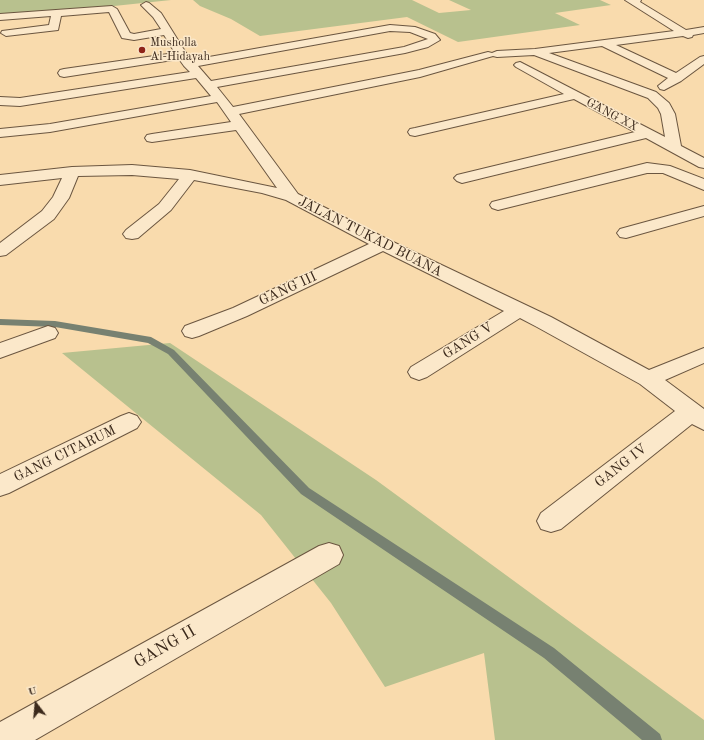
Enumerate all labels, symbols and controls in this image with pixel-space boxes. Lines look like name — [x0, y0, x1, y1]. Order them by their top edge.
place label: Musholla Al-Hidayah — [150, 36, 210, 64]
marker: Musholla Al-Hidayah — [137, 45, 147, 55]
street label: GANG XX — [584, 95, 640, 135]
street label: JALAN TUKAD BUANA — [295, 193, 445, 281]
street label: GANG III — [257, 268, 319, 310]
street label: GANG V — [440, 319, 496, 363]
street label: GANG CITARUM — [11, 422, 119, 486]
street label: GANG IV — [592, 440, 650, 492]
street label: GANG II — [130, 621, 200, 673]
north arrow — [16, 684, 56, 724]
text: U — [27, 685, 38, 698]

